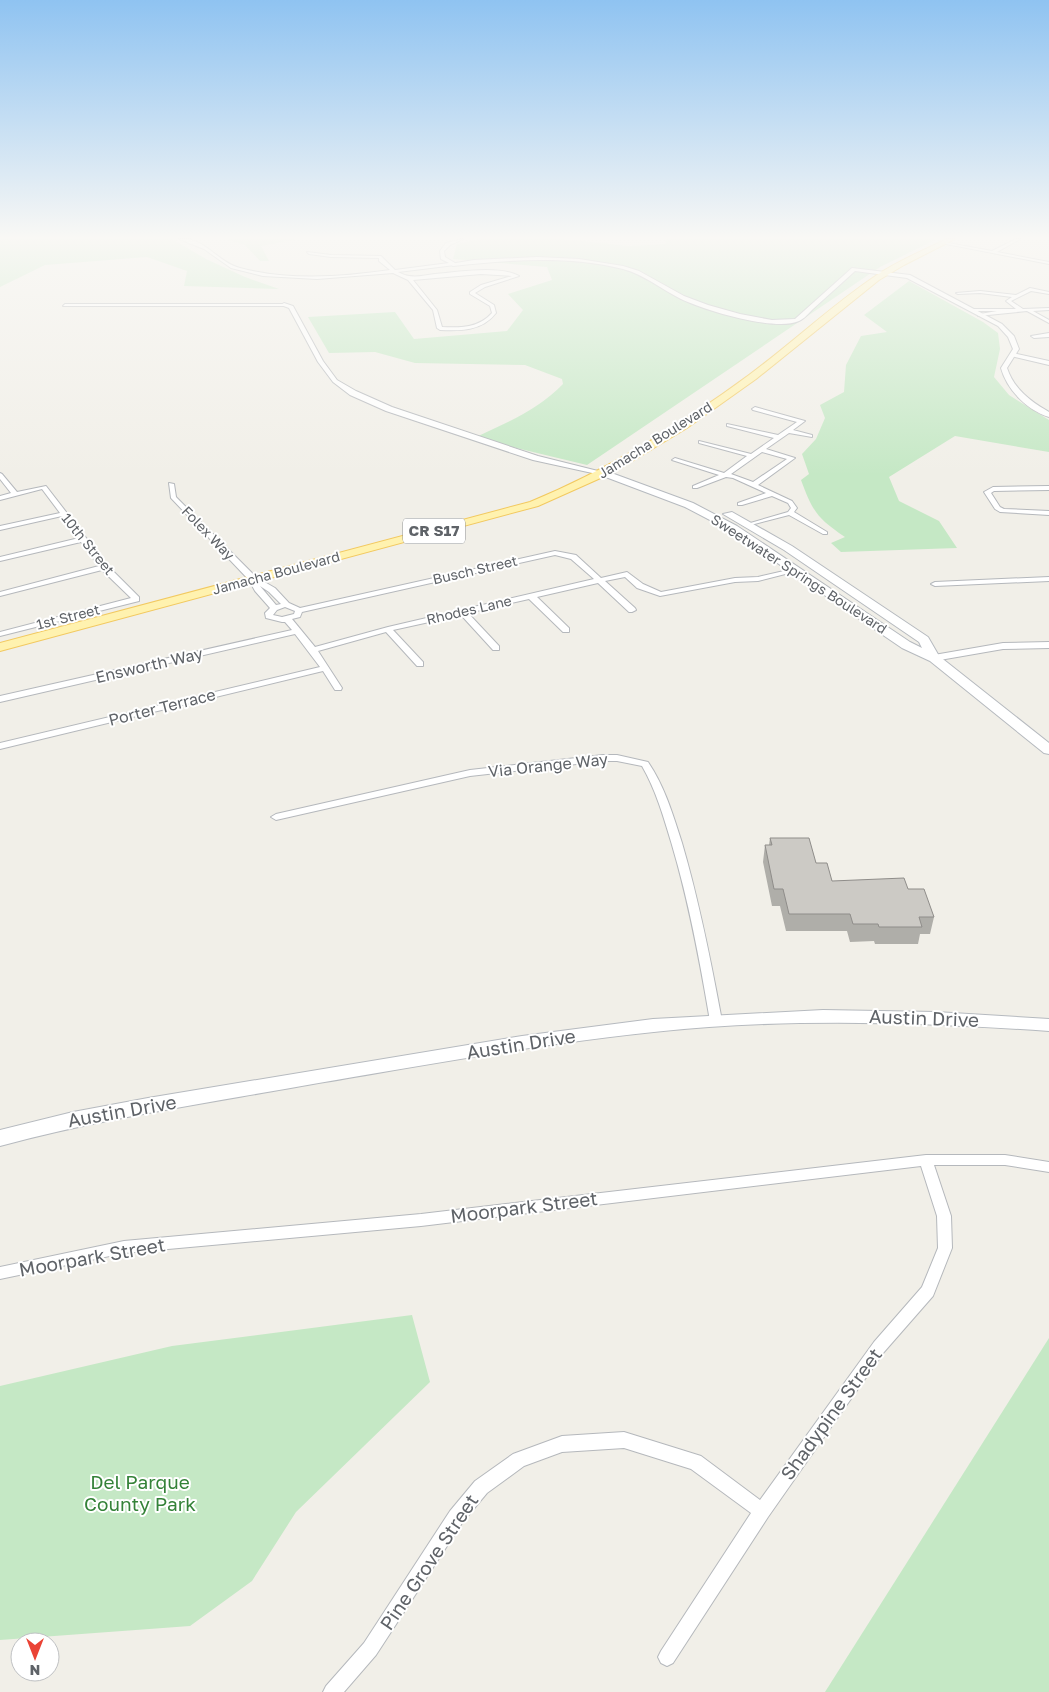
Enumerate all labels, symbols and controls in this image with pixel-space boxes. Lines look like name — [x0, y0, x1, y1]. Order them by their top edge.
street label: Jamacha Boulevard — [595, 398, 715, 482]
street label: Folex Way — [179, 502, 238, 563]
street label: 10th Street — [58, 509, 118, 578]
street label: Sweetwater Springs Boulevard — [708, 510, 890, 637]
road number: CR S17 — [403, 518, 465, 544]
street label: Jamacha Boulevard — [210, 547, 341, 598]
street label: Busch Street — [431, 552, 519, 588]
street label: Rhodes Lane — [425, 591, 513, 628]
street label: 1st Street — [34, 600, 101, 633]
street label: Ensworth Way — [93, 643, 205, 687]
street label: Porter Terrace — [106, 684, 218, 730]
street label: Via Orange Way — [487, 749, 609, 781]
street label: Austin Drive — [869, 1004, 979, 1031]
street label: Austin Drive — [465, 1024, 577, 1063]
street label: Austin Drive — [66, 1090, 178, 1131]
street label: Moorpark Street — [449, 1186, 599, 1227]
street label: Moorpark Street — [17, 1232, 167, 1281]
street label: Shadypine Street — [775, 1343, 886, 1484]
park label: Del Parque County Park — [84, 1470, 196, 1515]
street label: Pine Grove Street — [375, 1489, 483, 1634]
north arrow — [10, 1632, 60, 1682]
text: N — [30, 1662, 40, 1679]

